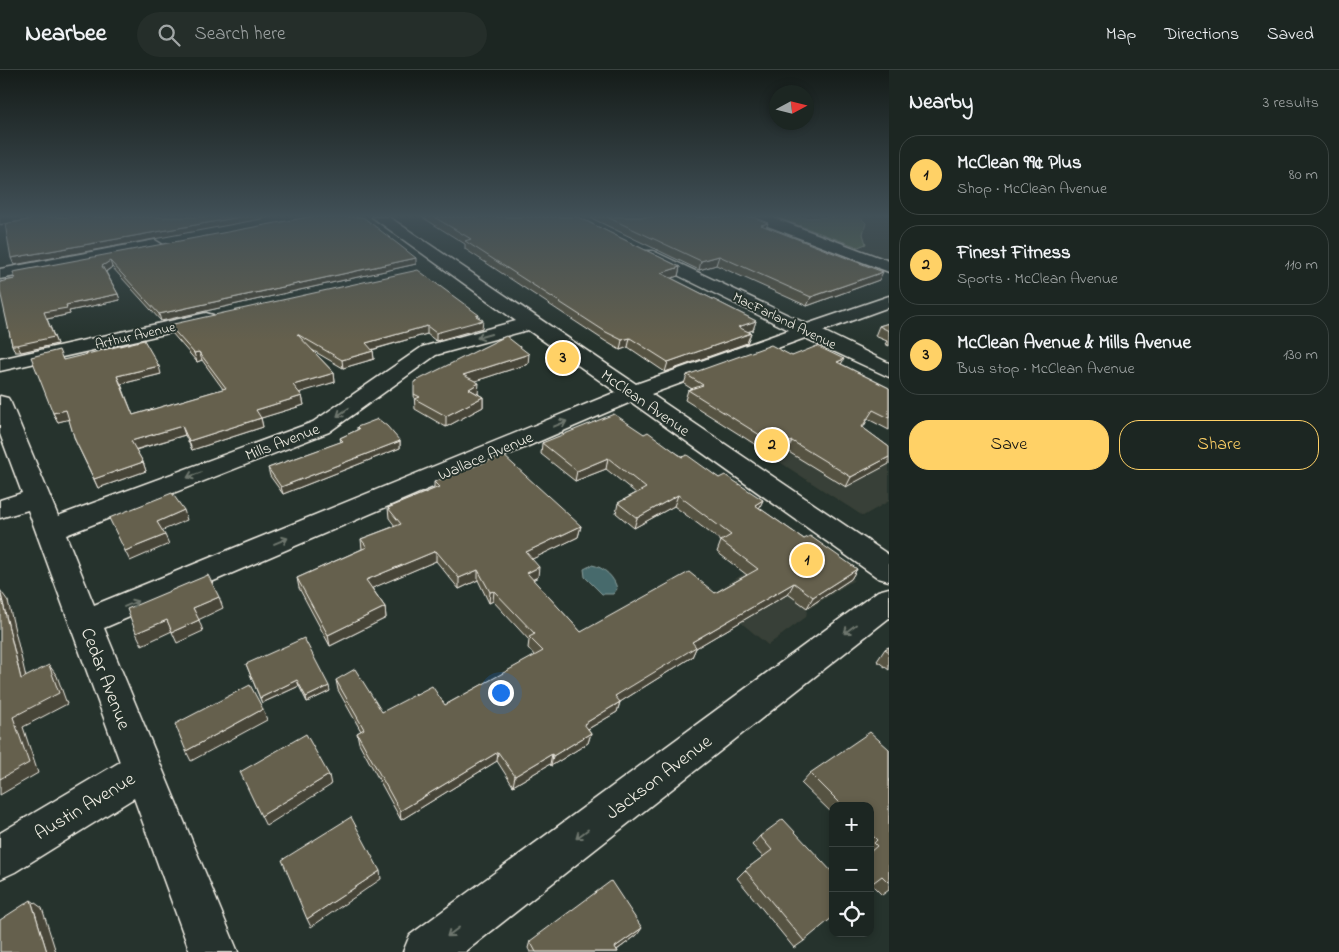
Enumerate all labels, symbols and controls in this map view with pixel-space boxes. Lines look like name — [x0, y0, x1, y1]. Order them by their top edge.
search box — [137, 12, 487, 57]
text: Nearbee — [25, 17, 107, 52]
icon: search — [155, 21, 183, 49]
text: Search here — [195, 21, 286, 48]
text: Map — [1106, 22, 1136, 48]
text: Directions — [1164, 22, 1239, 48]
text: Saved — [1267, 22, 1314, 48]
north arrow — [769, 85, 814, 130]
text: Nearby — [909, 88, 973, 118]
text: 3 results — [1263, 91, 1319, 115]
text: McClean 99¢ Plus — [957, 150, 1082, 177]
text: 1 — [923, 163, 929, 187]
text: 80 m — [1289, 163, 1318, 187]
text: Shop · McClean Avenue — [957, 177, 1107, 201]
text: Finest Fitness — [957, 240, 1071, 267]
text: 2 — [922, 253, 930, 277]
text: 110 m — [1284, 253, 1318, 277]
text: Sports · McClean Avenue — [957, 267, 1118, 291]
street label: MacFarland Avenue — [729, 287, 841, 356]
street label: Arthur Avenue — [93, 317, 178, 356]
text: McClean Avenue & Mills Avenue — [957, 330, 1191, 357]
one-way arrow — [476, 331, 492, 341]
pin: 3 — [547, 339, 579, 377]
text: 3 — [923, 343, 929, 367]
text: 130 m — [1283, 343, 1318, 367]
text: Bus stop · McClean Avenue — [957, 357, 1135, 381]
street label: McClean Avenue — [595, 364, 695, 444]
one-way arrow — [336, 407, 350, 417]
street label: Mills Avenue — [242, 417, 324, 468]
one-way arrow — [552, 419, 567, 429]
button: Save — [909, 420, 1109, 470]
button: Share — [1119, 420, 1319, 470]
street label: Wallace Avenue — [435, 426, 538, 488]
pin: 2 — [756, 426, 788, 464]
one-way arrow — [187, 471, 202, 480]
one-way arrow — [273, 536, 288, 545]
pin: 1 — [791, 541, 823, 579]
one-way arrow — [123, 598, 138, 608]
street label: Cedar Avenue — [73, 624, 137, 734]
one-way arrow — [843, 624, 857, 634]
your location — [488, 680, 514, 706]
street label: Jackson Avenue — [601, 729, 719, 827]
street label: Austin Avenue — [30, 766, 141, 848]
map controls — [829, 802, 874, 937]
button: + — [829, 802, 874, 847]
one-way arrow — [576, 828, 589, 839]
button: − — [829, 847, 874, 892]
button: locate — [829, 892, 874, 937]
one-way arrow — [446, 927, 460, 937]

